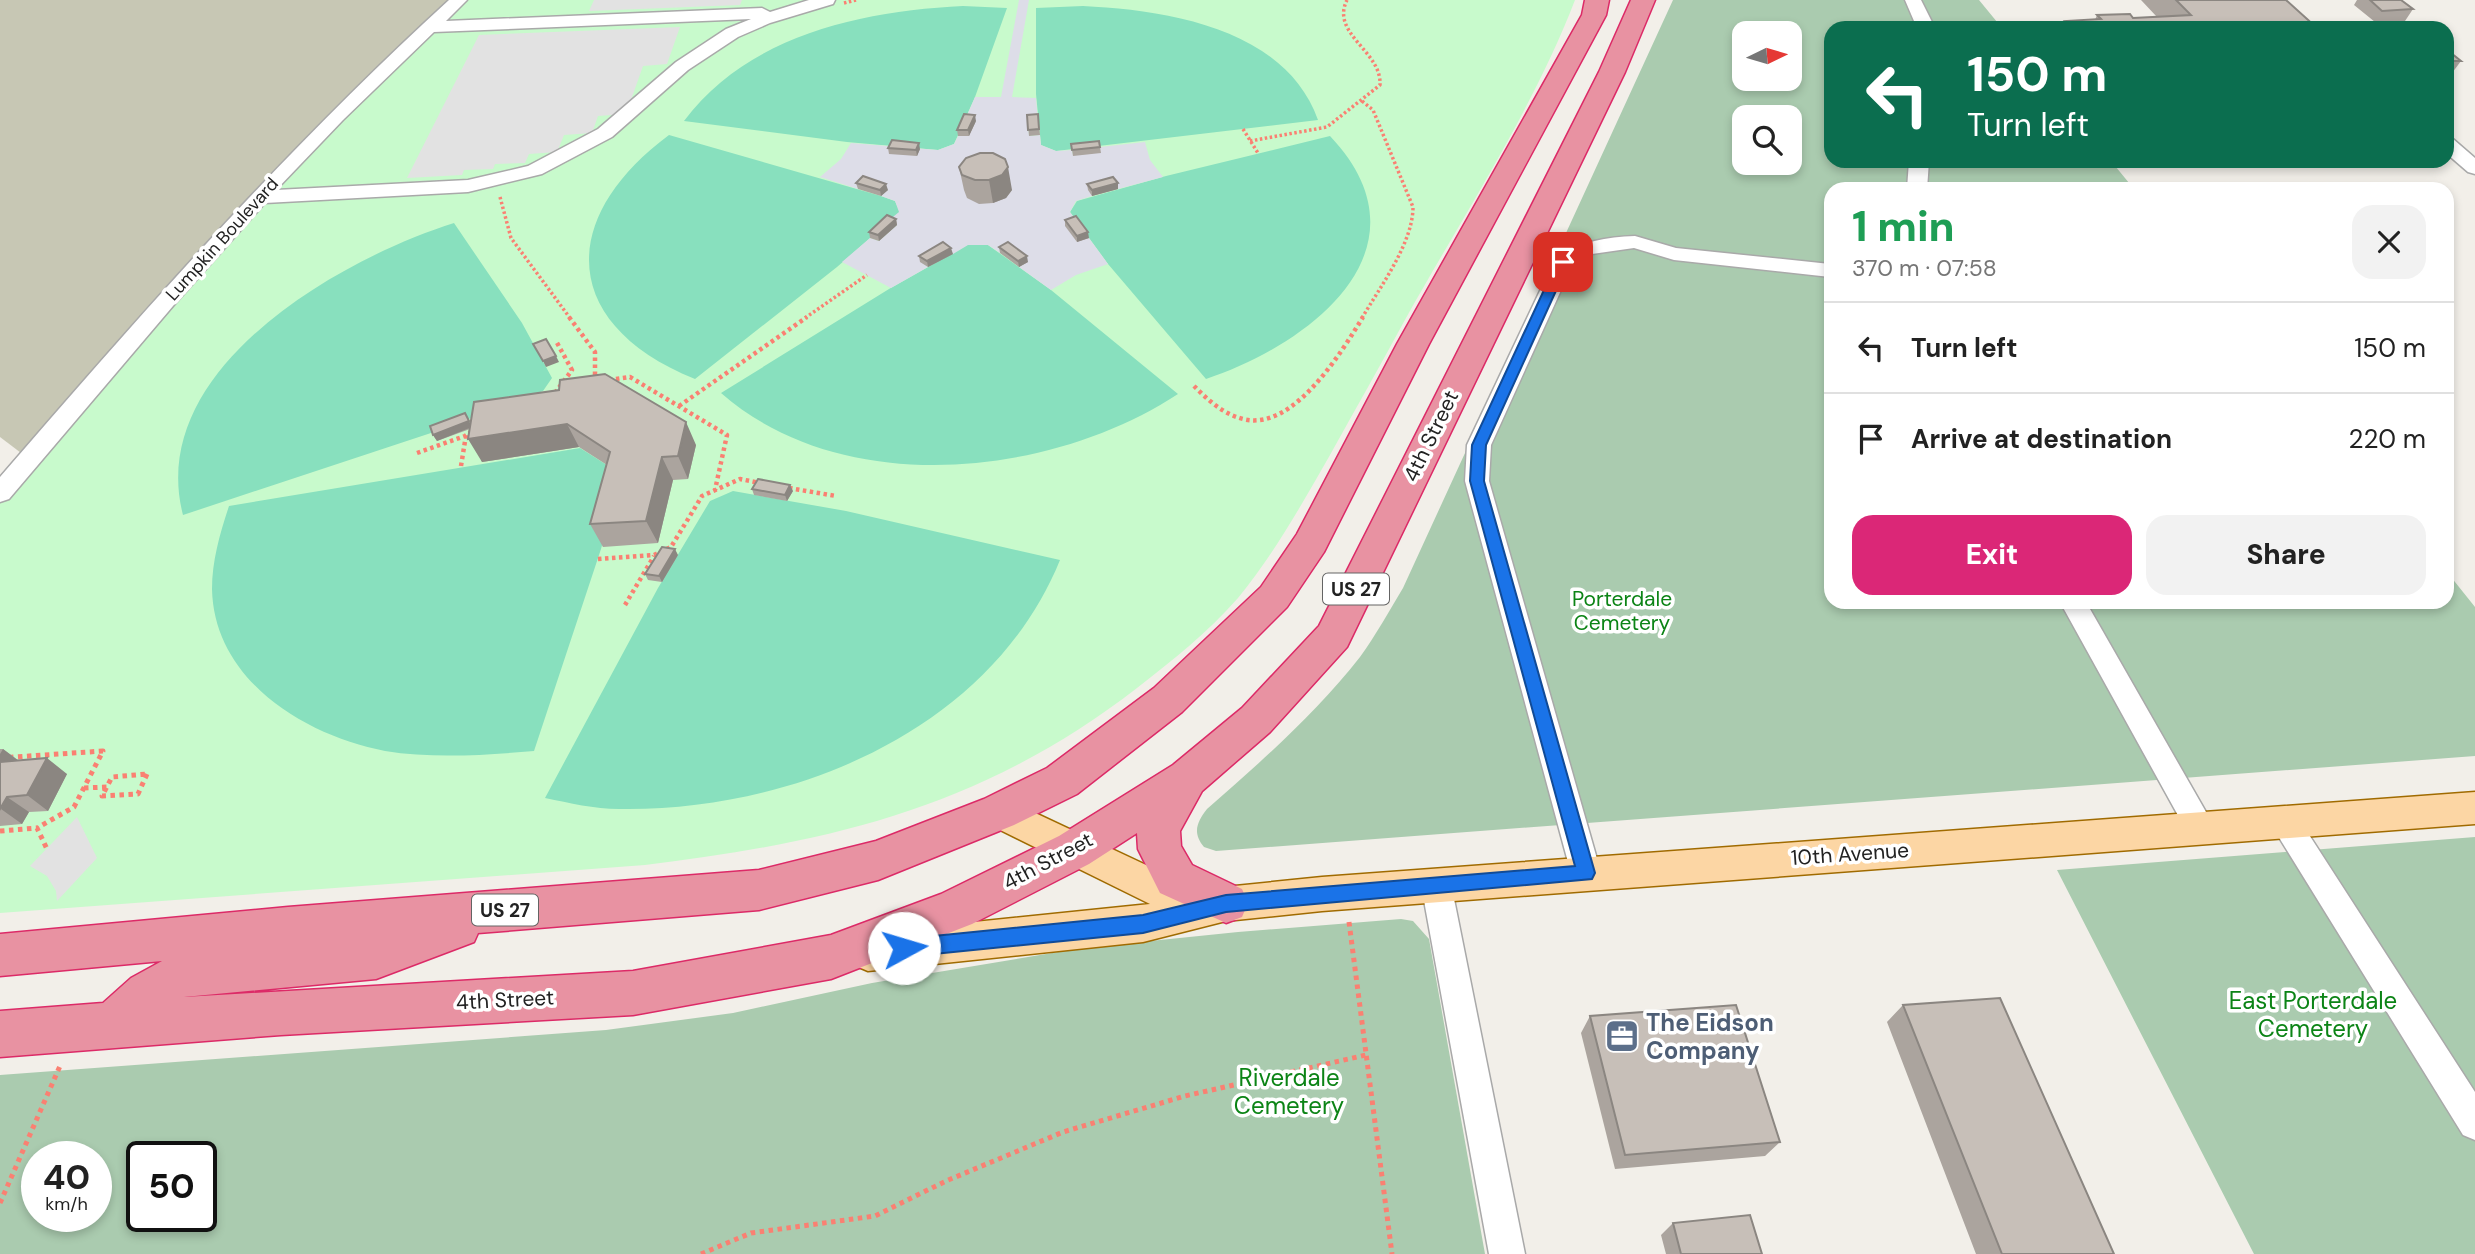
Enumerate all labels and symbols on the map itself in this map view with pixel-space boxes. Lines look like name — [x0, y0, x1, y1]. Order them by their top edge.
north arrow — [1732, 21, 1802, 91]
street label: Lumpkin Boulevard — [160, 172, 284, 306]
pin — [1533, 232, 1593, 292]
street label: 4th Street — [1397, 386, 1465, 486]
road number: US 27 — [1323, 574, 1389, 604]
park label: Porterdale Cemetery — [1572, 585, 1672, 637]
street label: 4th Street — [998, 826, 1098, 896]
street label: 10th Avenue — [1790, 836, 1910, 872]
road number: US 27 — [472, 894, 538, 926]
position arrow — [867, 911, 941, 985]
street label: 4th Street — [455, 983, 555, 1017]
park label: East Porterdale Cemetery — [2229, 985, 2397, 1044]
place label: The Eidson Company — [1646, 1007, 1774, 1066]
office icon: The Eidson Company — [1603, 1017, 1641, 1055]
park label: Riverdale Cemetery — [1234, 1062, 1344, 1121]
speed limit sign: 50 — [126, 1141, 217, 1232]

